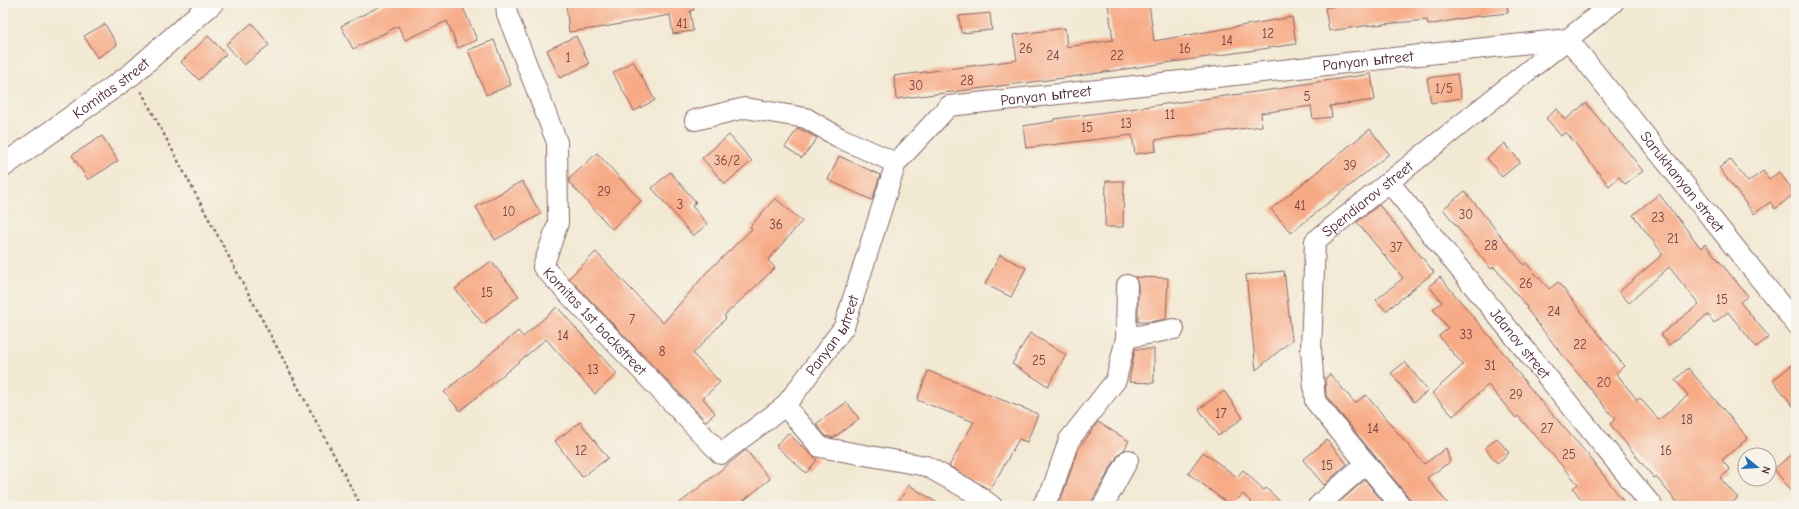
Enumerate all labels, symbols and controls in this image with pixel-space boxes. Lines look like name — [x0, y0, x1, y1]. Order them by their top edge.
house number: 41 — [676, 16, 688, 31]
house number: 12 — [1262, 26, 1274, 41]
house number: 14 — [1221, 33, 1233, 48]
house number: 26 — [1019, 41, 1033, 56]
house number: 16 — [1179, 41, 1191, 56]
street label: Panyan ыtreet — [1322, 47, 1415, 75]
house number: 24 — [1046, 48, 1060, 63]
house number: 22 — [1110, 48, 1124, 63]
house number: 1 — [565, 50, 571, 65]
street label: Komitas street — [69, 54, 153, 122]
house number: 28 — [960, 73, 974, 88]
house number: 30 — [909, 78, 923, 93]
house number: 1/5 — [1435, 81, 1453, 96]
street label: Panyan ыtreet — [999, 82, 1093, 109]
house number: 5 — [1303, 89, 1311, 104]
house number: 11 — [1165, 107, 1175, 122]
house number: 13 — [1120, 116, 1132, 131]
house number: 15 — [1081, 120, 1093, 135]
street label: Sarukhanyan street — [1636, 128, 1728, 236]
house number: 36/2 — [714, 153, 740, 168]
street label: Spendiarov street — [1318, 157, 1417, 241]
house number: 39 — [1343, 158, 1357, 173]
house number: 29 — [597, 184, 611, 199]
house number: 3 — [677, 197, 683, 212]
house number: 41 — [1294, 198, 1306, 213]
house number: 10 — [502, 204, 516, 219]
house number: 30 — [1459, 207, 1473, 222]
house number: 23 — [1651, 210, 1665, 225]
house number: 36 — [769, 217, 783, 232]
house number: 21 — [1667, 231, 1679, 246]
house number: 28 — [1484, 238, 1498, 253]
house number: 37 — [1390, 240, 1402, 255]
street label: Komitas 1st backstreet — [539, 264, 651, 380]
house number: 26 — [1519, 276, 1533, 291]
house number: 15 — [481, 285, 493, 300]
street label: Panyan ыtreet — [802, 292, 863, 379]
house number: 15 — [1716, 292, 1728, 307]
house number: 24 — [1547, 304, 1561, 319]
street label: Jdanov street — [1486, 305, 1554, 383]
house number: 7 — [629, 312, 635, 327]
house number: 33 — [1459, 327, 1473, 342]
house number: 14 — [557, 328, 569, 343]
house number: 22 — [1573, 337, 1587, 352]
house number: 8 — [659, 344, 666, 359]
house number: 25 — [1032, 353, 1046, 368]
house number: 31 — [1484, 358, 1496, 373]
house number: 13 — [587, 362, 599, 377]
house number: 20 — [1597, 375, 1611, 390]
house number: 29 — [1509, 387, 1523, 402]
house number: 17 — [1215, 406, 1227, 421]
house number: 18 — [1681, 412, 1693, 427]
house number: 14 — [1367, 421, 1379, 436]
house number: 27 — [1541, 421, 1553, 436]
house number: 12 — [575, 443, 587, 458]
house number: 16 — [1660, 443, 1672, 458]
house number: 25 — [1562, 447, 1576, 462]
north arrow — [1737, 447, 1777, 487]
house number: 15 — [1321, 458, 1333, 473]
text: N — [1759, 465, 1773, 475]

